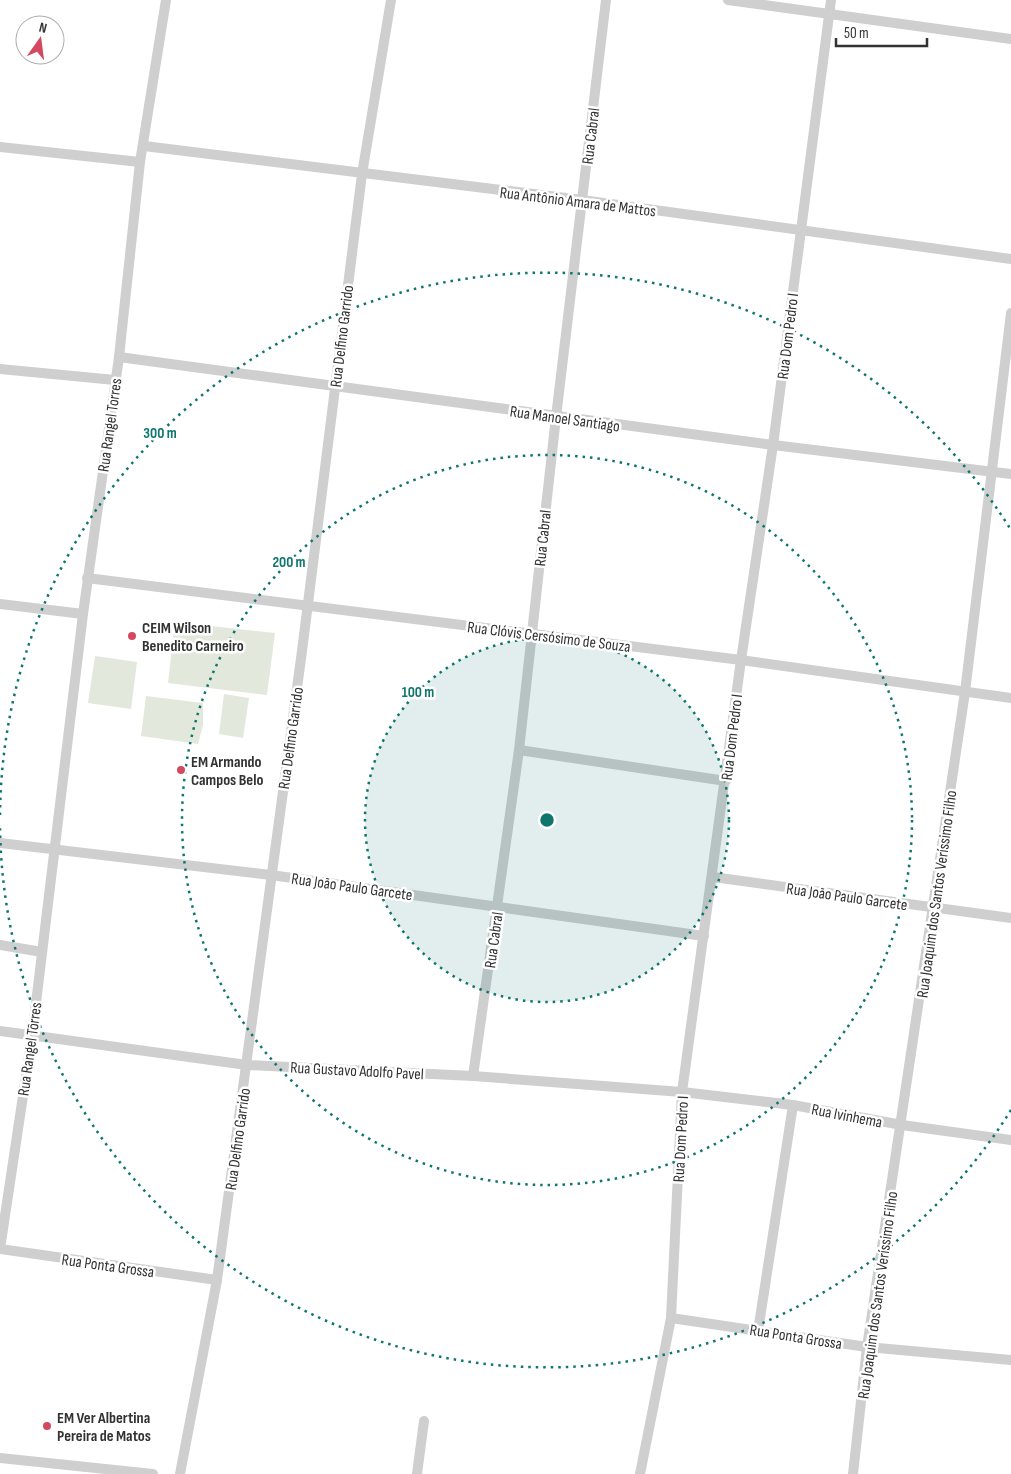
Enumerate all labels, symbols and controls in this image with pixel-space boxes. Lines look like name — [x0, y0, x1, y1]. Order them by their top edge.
north arrow — [15, 15, 65, 65]
scale bar — [836, 15, 927, 47]
text: N — [37, 19, 49, 37]
text: 50 m — [844, 24, 869, 43]
street label: Rua Cabral — [579, 107, 604, 165]
street label: Rua Antônio Amara de Mattos — [499, 183, 657, 222]
street label: Rua Delfino Garrido — [327, 284, 358, 388]
street label: Rua Dom Pedro I — [774, 292, 803, 380]
street label: Rua Rangel Torres — [95, 377, 126, 473]
street label: Rua Manoel Santiago — [509, 402, 621, 437]
text: 300 m — [143, 424, 177, 443]
street label: Rua Cabral — [531, 509, 556, 567]
text: 200 m — [272, 553, 306, 572]
street label: Rua Clóvis Cersósimo de Souza — [466, 618, 631, 657]
place label: CEIM Wilson Benedito Carneiro — [142, 619, 244, 656]
marker: CEIM Wilson Benedito Carneiro — [126, 630, 138, 642]
text: 100 m — [402, 683, 434, 702]
street label: Rua Delfino Garrido — [275, 686, 308, 790]
street label: Rua Dom Pedro I — [718, 693, 747, 781]
place label: EM Armando Campos Belo — [191, 753, 263, 790]
marker: EM Armando Campos Belo — [175, 764, 187, 776]
street label: Rua Joaquim dos Santos Veríssimo Filho — [914, 789, 961, 999]
centre of rings — [538, 811, 556, 829]
street label: Rua João Paulo Garcete — [290, 870, 413, 905]
street label: Rua João Paulo Garcete — [785, 880, 908, 915]
street label: Rua Cabral — [481, 911, 508, 970]
street label: Rua Rangel Tôrres — [15, 1001, 46, 1097]
street label: Rua Gustavo Adolfo Pavel — [290, 1059, 424, 1084]
street label: Rua Delfino Garrido — [222, 1087, 255, 1191]
street label: Rua Dom Pedro I — [670, 1095, 693, 1183]
street label: Rua Ivinhema — [810, 1100, 884, 1133]
street label: Rua Joaquim dos Santos Veríssimo Filho — [855, 1190, 902, 1400]
street label: Rua Ponta Grossa — [60, 1251, 155, 1282]
street label: Rua Ponta Grossa — [748, 1321, 843, 1354]
place label: EM Ver Albertina Pereira de Matos — [57, 1409, 151, 1446]
marker: EM Ver Albertina Pereira de Matos — [41, 1420, 53, 1432]

